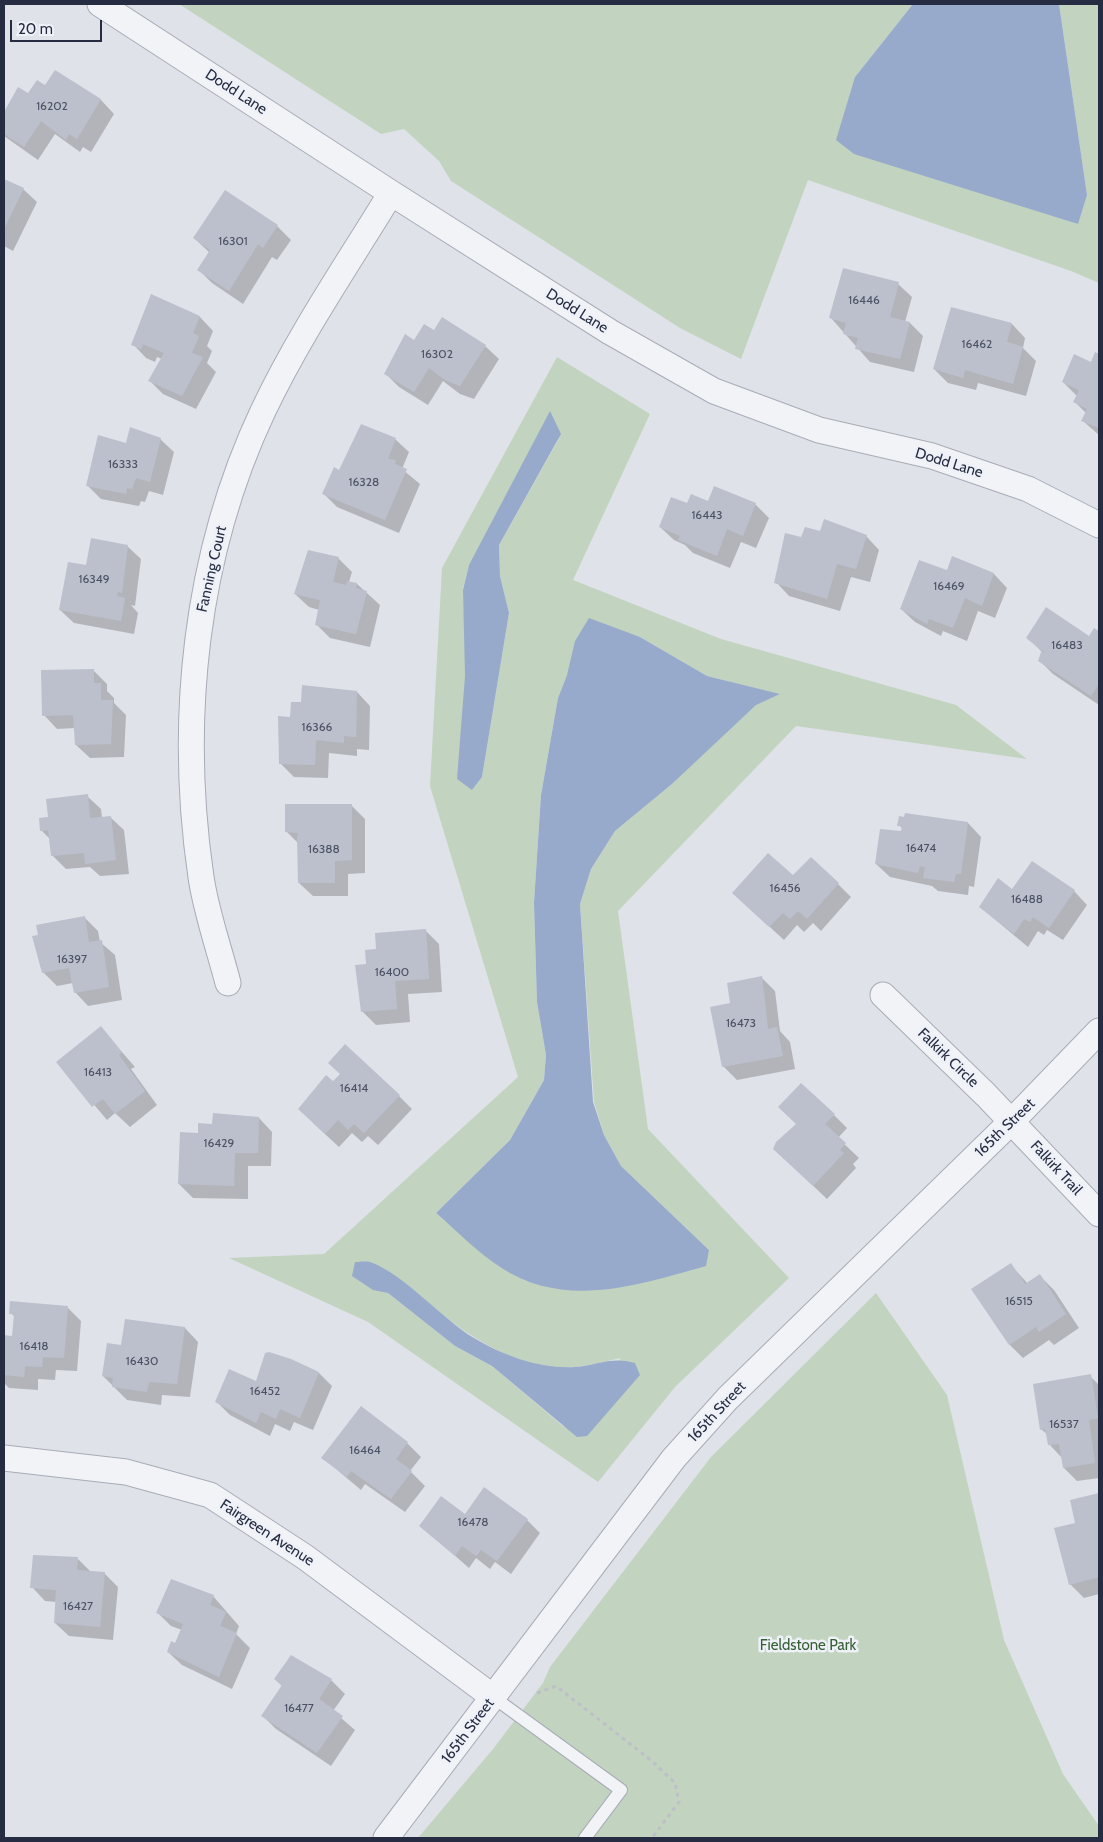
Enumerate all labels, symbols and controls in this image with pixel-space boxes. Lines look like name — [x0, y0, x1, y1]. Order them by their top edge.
scale bar — [12, 10, 105, 42]
text: 20 m — [18, 20, 53, 38]
street label: Dodd Lane — [202, 65, 270, 119]
house number: 16202 — [36, 99, 68, 113]
house number: 16301 — [218, 234, 248, 248]
street label: Dodd Lane — [543, 285, 611, 337]
house number: 16446 — [848, 293, 880, 307]
house number: 16462 — [962, 337, 992, 351]
house number: 16302 — [421, 347, 453, 361]
street label: Dodd Lane — [913, 444, 985, 482]
house number: 16333 — [108, 457, 138, 471]
house number: 16328 — [349, 475, 379, 489]
house number: 16443 — [691, 508, 723, 522]
street label: Fanning Court — [193, 524, 231, 614]
house number: 16349 — [79, 572, 109, 586]
house number: 16469 — [933, 579, 965, 593]
house number: 16483 — [1051, 638, 1083, 652]
house number: 16366 — [302, 720, 332, 734]
house number: 16474 — [906, 841, 936, 855]
house number: 16388 — [308, 842, 340, 856]
house number: 16456 — [770, 881, 800, 895]
house number: 16488 — [1011, 892, 1043, 906]
house number: 16397 — [57, 952, 87, 966]
house number: 16400 — [375, 965, 409, 979]
house number: 16473 — [726, 1016, 756, 1030]
street label: Falkirk Circle — [914, 1024, 982, 1092]
house number: 16413 — [84, 1065, 112, 1079]
house number: 16414 — [340, 1081, 368, 1095]
street label: 165th Street — [971, 1095, 1039, 1161]
house number: 16429 — [204, 1136, 234, 1150]
street label: Falkirk Trail — [1026, 1137, 1086, 1199]
house number: 16515 — [1005, 1294, 1033, 1308]
house number: 16418 — [20, 1339, 48, 1353]
house number: 16430 — [126, 1354, 158, 1368]
street label: 165th Street — [684, 1378, 750, 1446]
house number: 16452 — [250, 1384, 280, 1398]
house number: 16537 — [1049, 1417, 1079, 1431]
house number: 16464 — [349, 1443, 381, 1457]
street label: Fairgreen Avenue — [217, 1496, 317, 1570]
house number: 16478 — [458, 1515, 488, 1529]
house number: 16427 — [63, 1599, 93, 1613]
park label: Fieldstone Park — [760, 1637, 856, 1655]
street label: 165th Street — [438, 1695, 498, 1767]
house number: 16477 — [284, 1701, 314, 1715]

